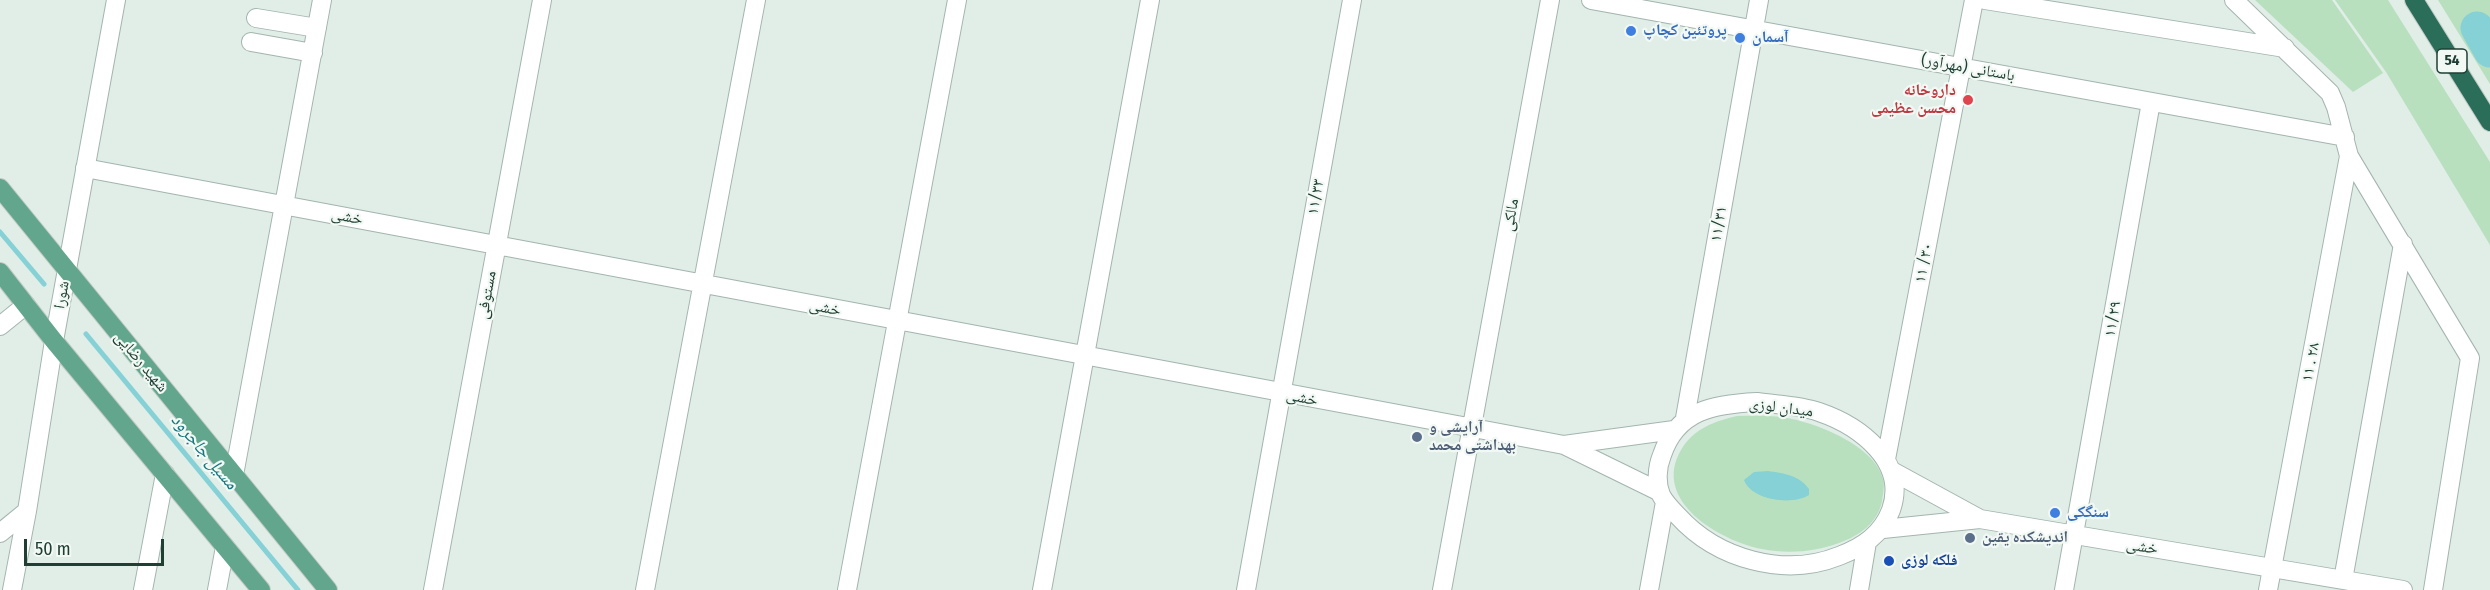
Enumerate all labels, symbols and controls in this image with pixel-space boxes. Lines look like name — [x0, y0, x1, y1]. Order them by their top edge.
place label: پروتئین کچاپ — [1643, 21, 1727, 41]
marker: پروتئین کچاپ — [1624, 24, 1638, 38]
place label: آسمان — [1752, 28, 1789, 48]
marker: آسمان — [1733, 31, 1747, 45]
road number: 54 — [2437, 49, 2467, 73]
street label: باستانی (مهرآور) — [1920, 50, 2016, 86]
place label: داروخانه محسن عظیمی — [1871, 81, 1956, 119]
marker: داروخانه محسن عظیمی — [1961, 93, 1975, 107]
street label: ۱۱/۳۳ — [1303, 177, 1329, 217]
street label: مالکی — [1499, 197, 1523, 233]
street label: ۱۱/۳۱ — [1706, 204, 1732, 244]
street label: خشی — [330, 205, 364, 229]
street label: ۱۱ /۳۰ — [1911, 242, 1937, 284]
street label: مستوفی — [473, 269, 501, 321]
street label: شورا — [50, 280, 74, 310]
street label: خشی — [808, 296, 842, 320]
street label: ۱۱/۲۹ — [2100, 299, 2126, 339]
street label: شهید رضایی — [110, 328, 172, 396]
street label: ۱۱ . ۲۸ — [2298, 341, 2324, 383]
street label: خشی — [1285, 386, 1319, 410]
street label: میدان لوزی — [1748, 395, 1814, 421]
water label: مسیل جاجرود — [166, 410, 242, 494]
place label: آرایشی و بهداشتی محمد — [1429, 418, 1516, 456]
marker: آرایشی و بهداشتی محمد — [1410, 430, 1424, 444]
place label: سنگکی — [2067, 503, 2109, 523]
marker: سنگکی — [2048, 506, 2062, 520]
scale bar — [27, 527, 166, 565]
place label: اندیشکده یقین — [1982, 528, 2068, 548]
marker: اندیشکده یقین — [1963, 531, 1977, 545]
street label: خشی — [2125, 535, 2159, 559]
text: 50 m — [35, 538, 71, 560]
place label: فلکه لوزی — [1901, 551, 1957, 571]
marker: فلکه لوزی — [1882, 554, 1896, 568]

